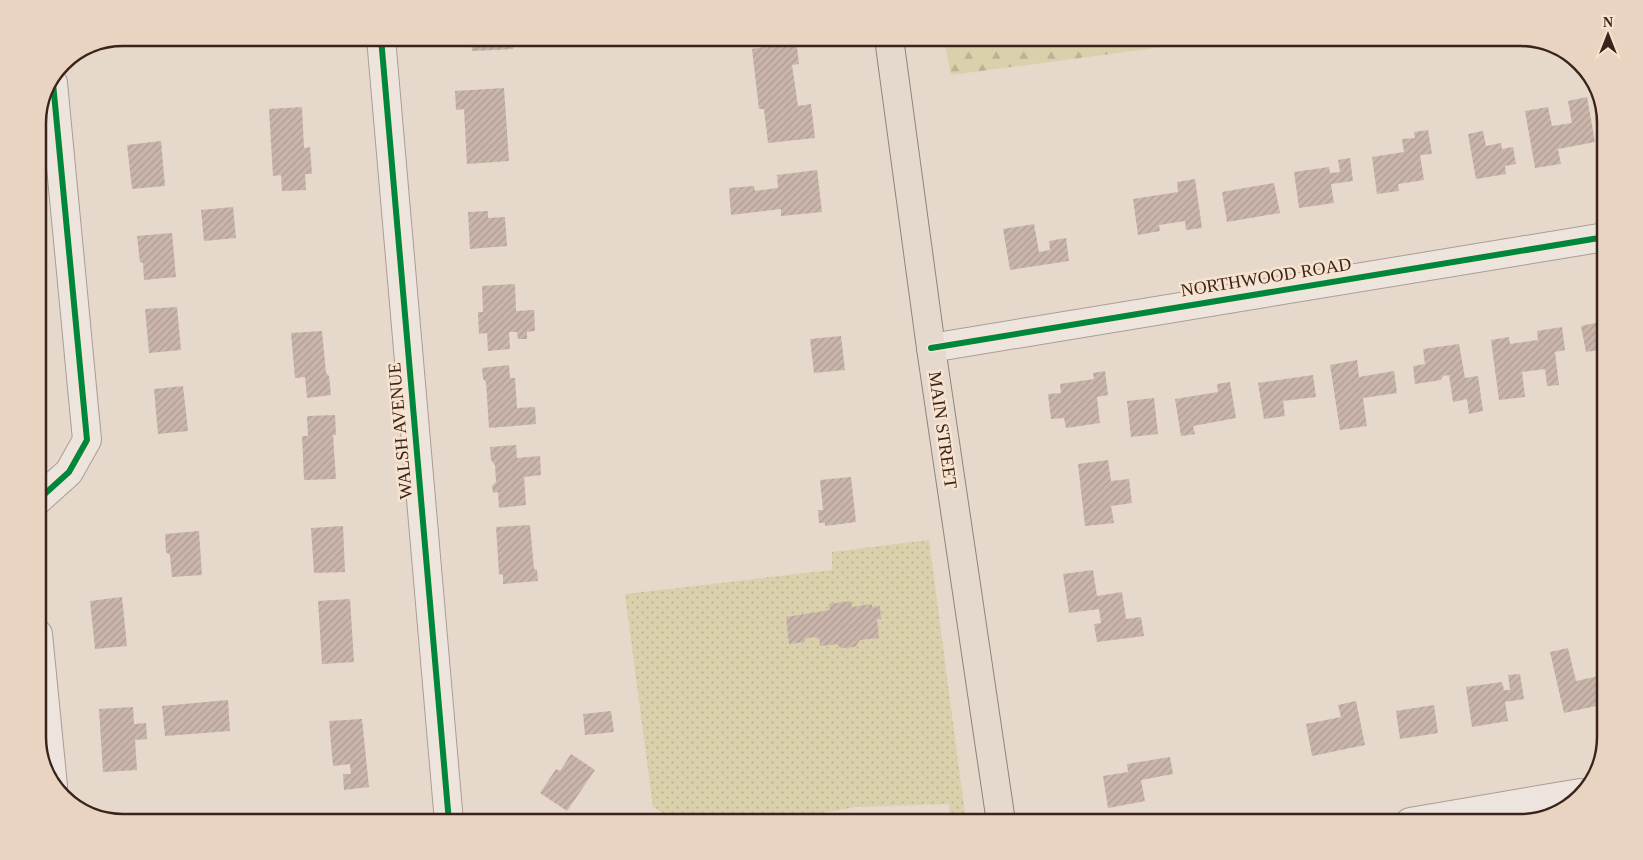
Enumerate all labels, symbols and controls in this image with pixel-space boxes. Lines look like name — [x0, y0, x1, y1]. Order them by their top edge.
north arrow — [1583, 10, 1633, 60]
text: N — [1603, 15, 1613, 30]
street label: NORTHWOOD ROAD — [1179, 254, 1353, 300]
street label: WALSH AVENUE — [384, 362, 416, 500]
street label: MAIN STREET — [925, 370, 961, 490]

